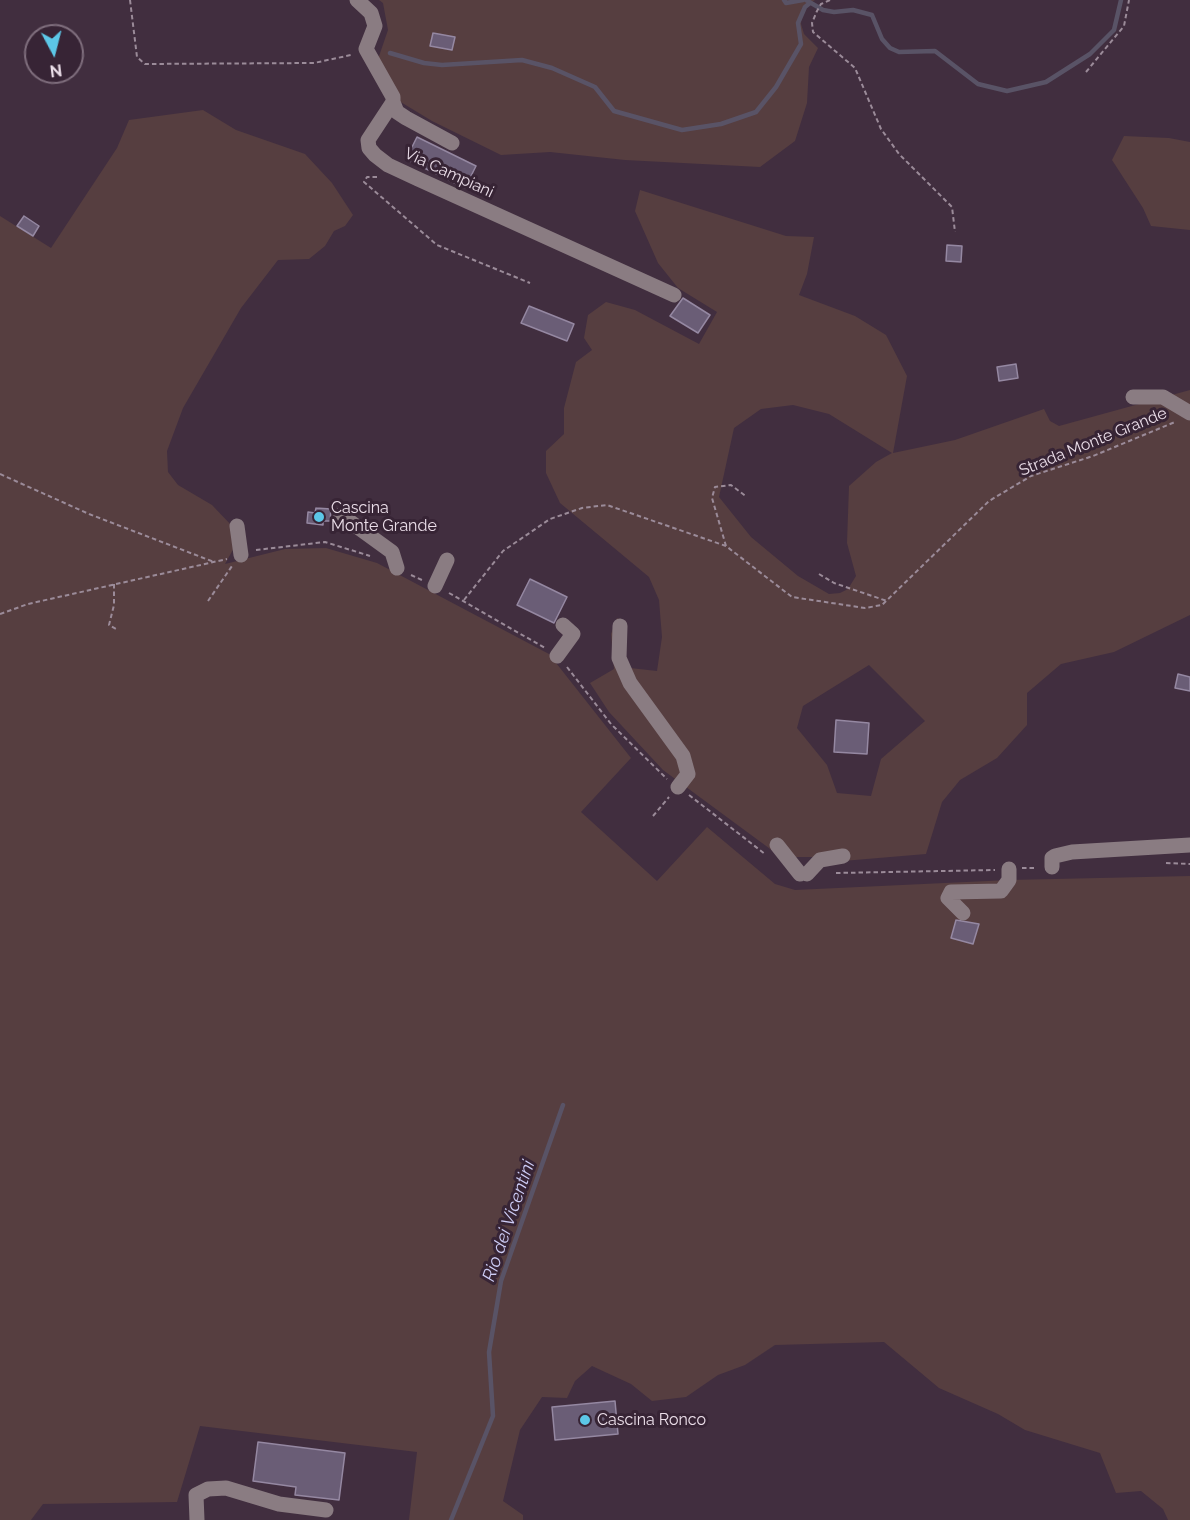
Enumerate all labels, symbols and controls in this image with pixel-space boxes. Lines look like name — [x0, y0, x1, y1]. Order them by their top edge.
north arrow — [24, 24, 84, 84]
text: N — [49, 60, 63, 81]
street label: Via Campiani — [401, 144, 497, 202]
street label: Strada Monte Grande — [1016, 404, 1170, 480]
place label: Cascina Monte Grande — [331, 498, 437, 536]
marker: Cascina Monte Grande — [312, 510, 326, 524]
water label: Rio dei Vicentini — [478, 1158, 540, 1284]
place label: Cascina Ronco — [597, 1410, 706, 1430]
marker: Cascina Ronco — [578, 1413, 592, 1427]

